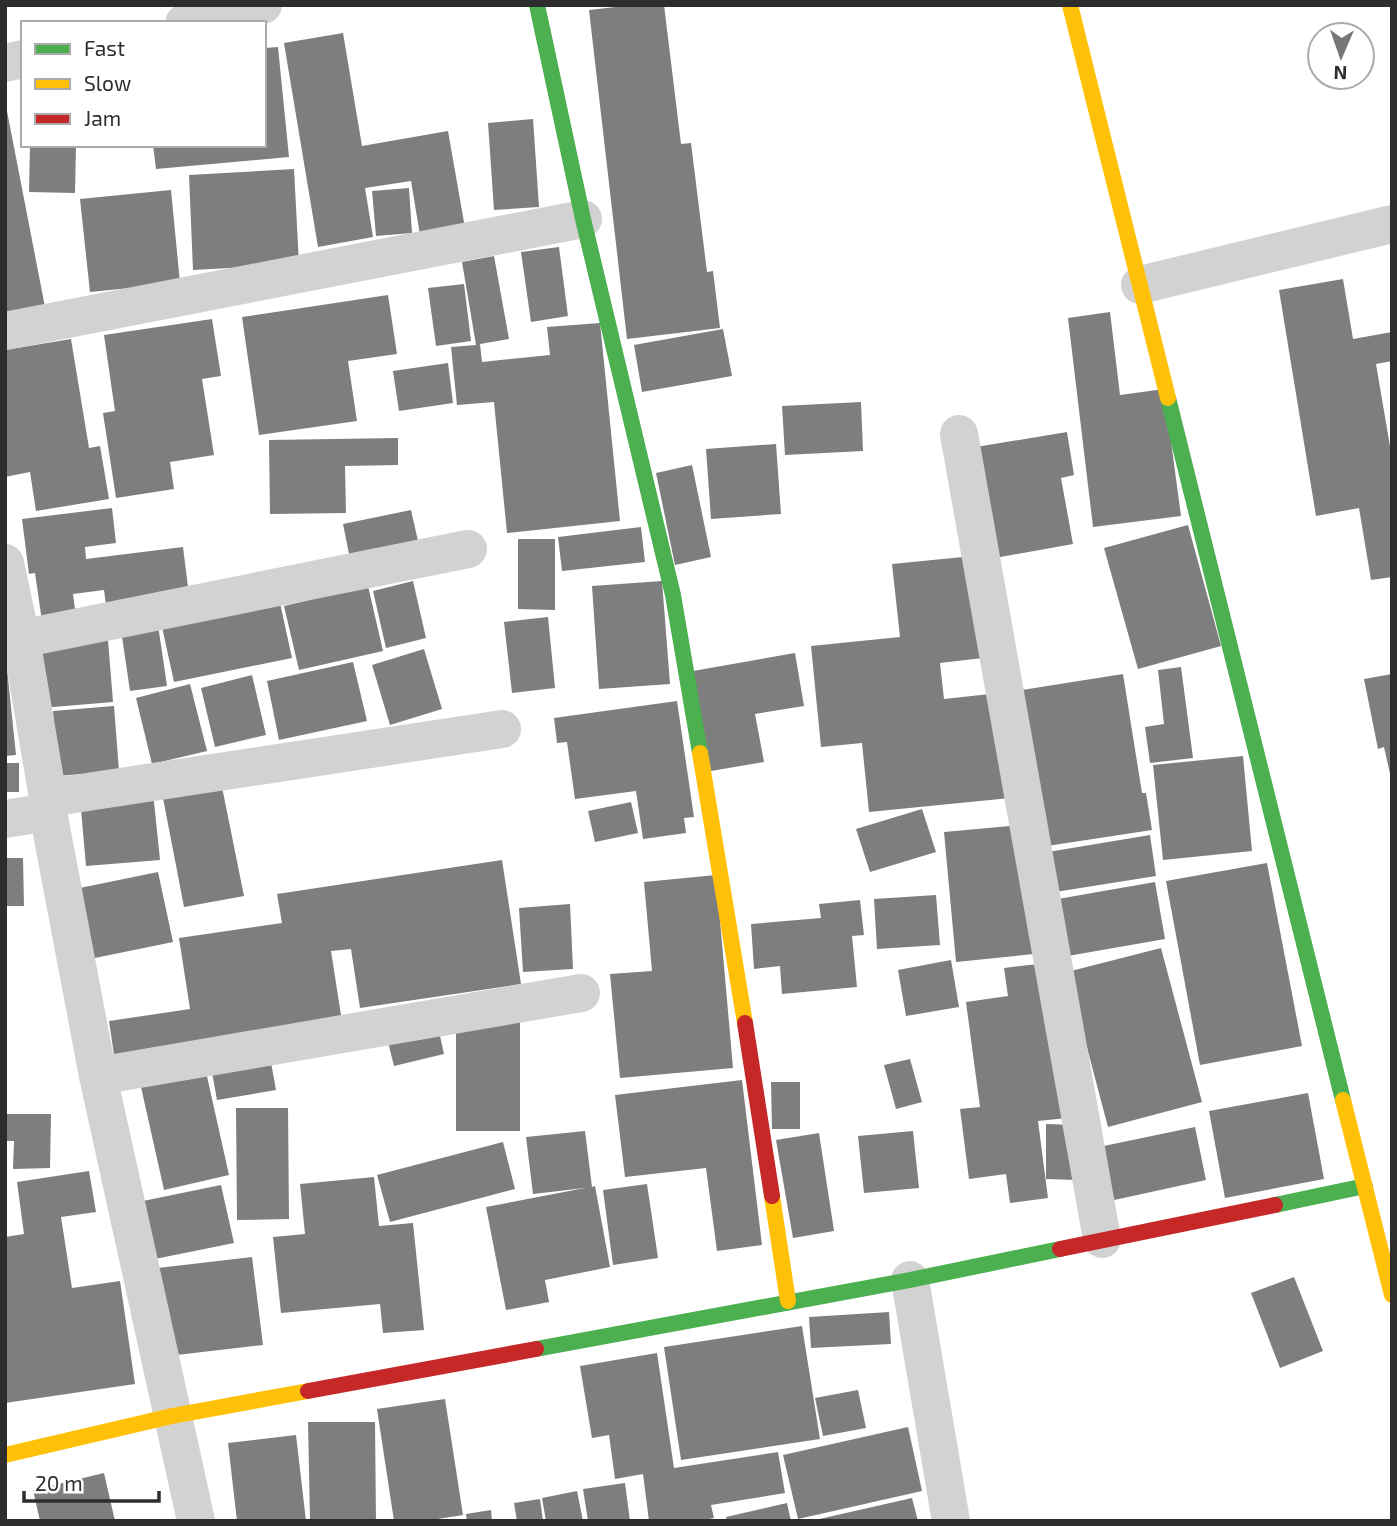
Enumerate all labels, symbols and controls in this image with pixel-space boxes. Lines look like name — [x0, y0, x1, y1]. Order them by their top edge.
legend — [21, 21, 266, 147]
north arrow — [1306, 21, 1376, 91]
text: Fast — [84, 35, 125, 60]
text: N — [1333, 62, 1348, 85]
text: Slow — [84, 70, 131, 95]
text: Jam — [84, 105, 121, 130]
scale bar — [24, 1460, 159, 1504]
text: 20 m — [35, 1470, 83, 1495]

